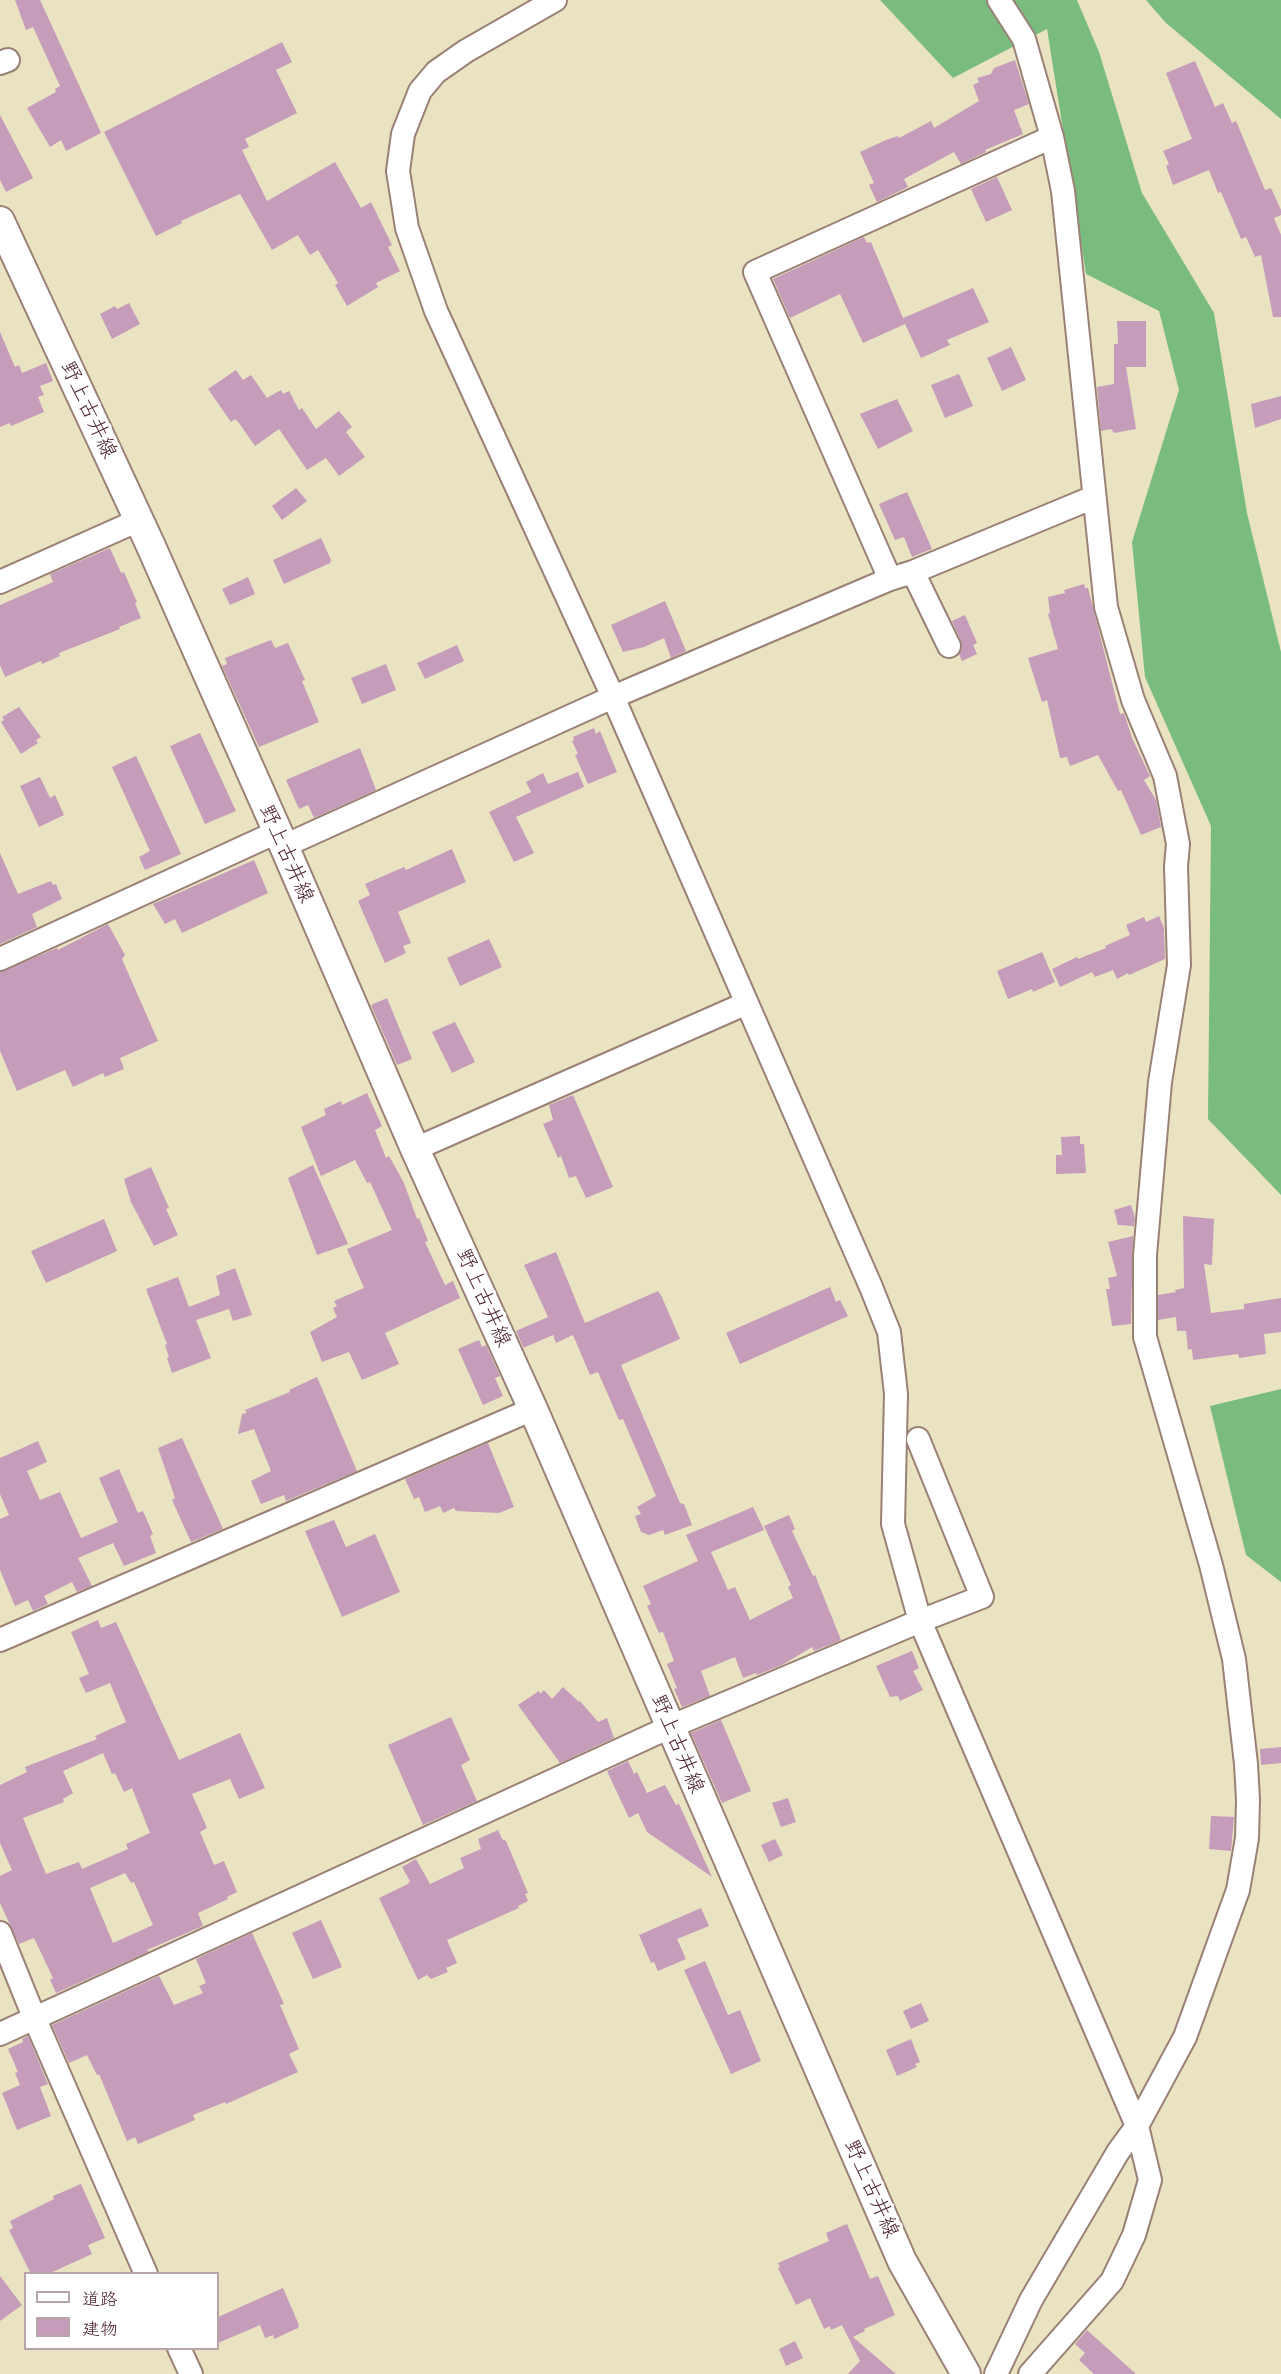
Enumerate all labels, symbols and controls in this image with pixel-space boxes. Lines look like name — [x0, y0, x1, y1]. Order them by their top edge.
street label: 野上古井線 — [54, 357, 122, 463]
street label: 野上古井線 — [253, 801, 319, 907]
street label: 野上古井線 — [450, 1245, 516, 1351]
street label: 野上古井線 — [645, 1691, 709, 1797]
street label: 野上古井線 — [838, 2136, 904, 2242]
legend — [24, 2272, 219, 2350]
text: 道路 — [82, 2288, 118, 2310]
text: 建物 — [82, 2318, 118, 2340]

